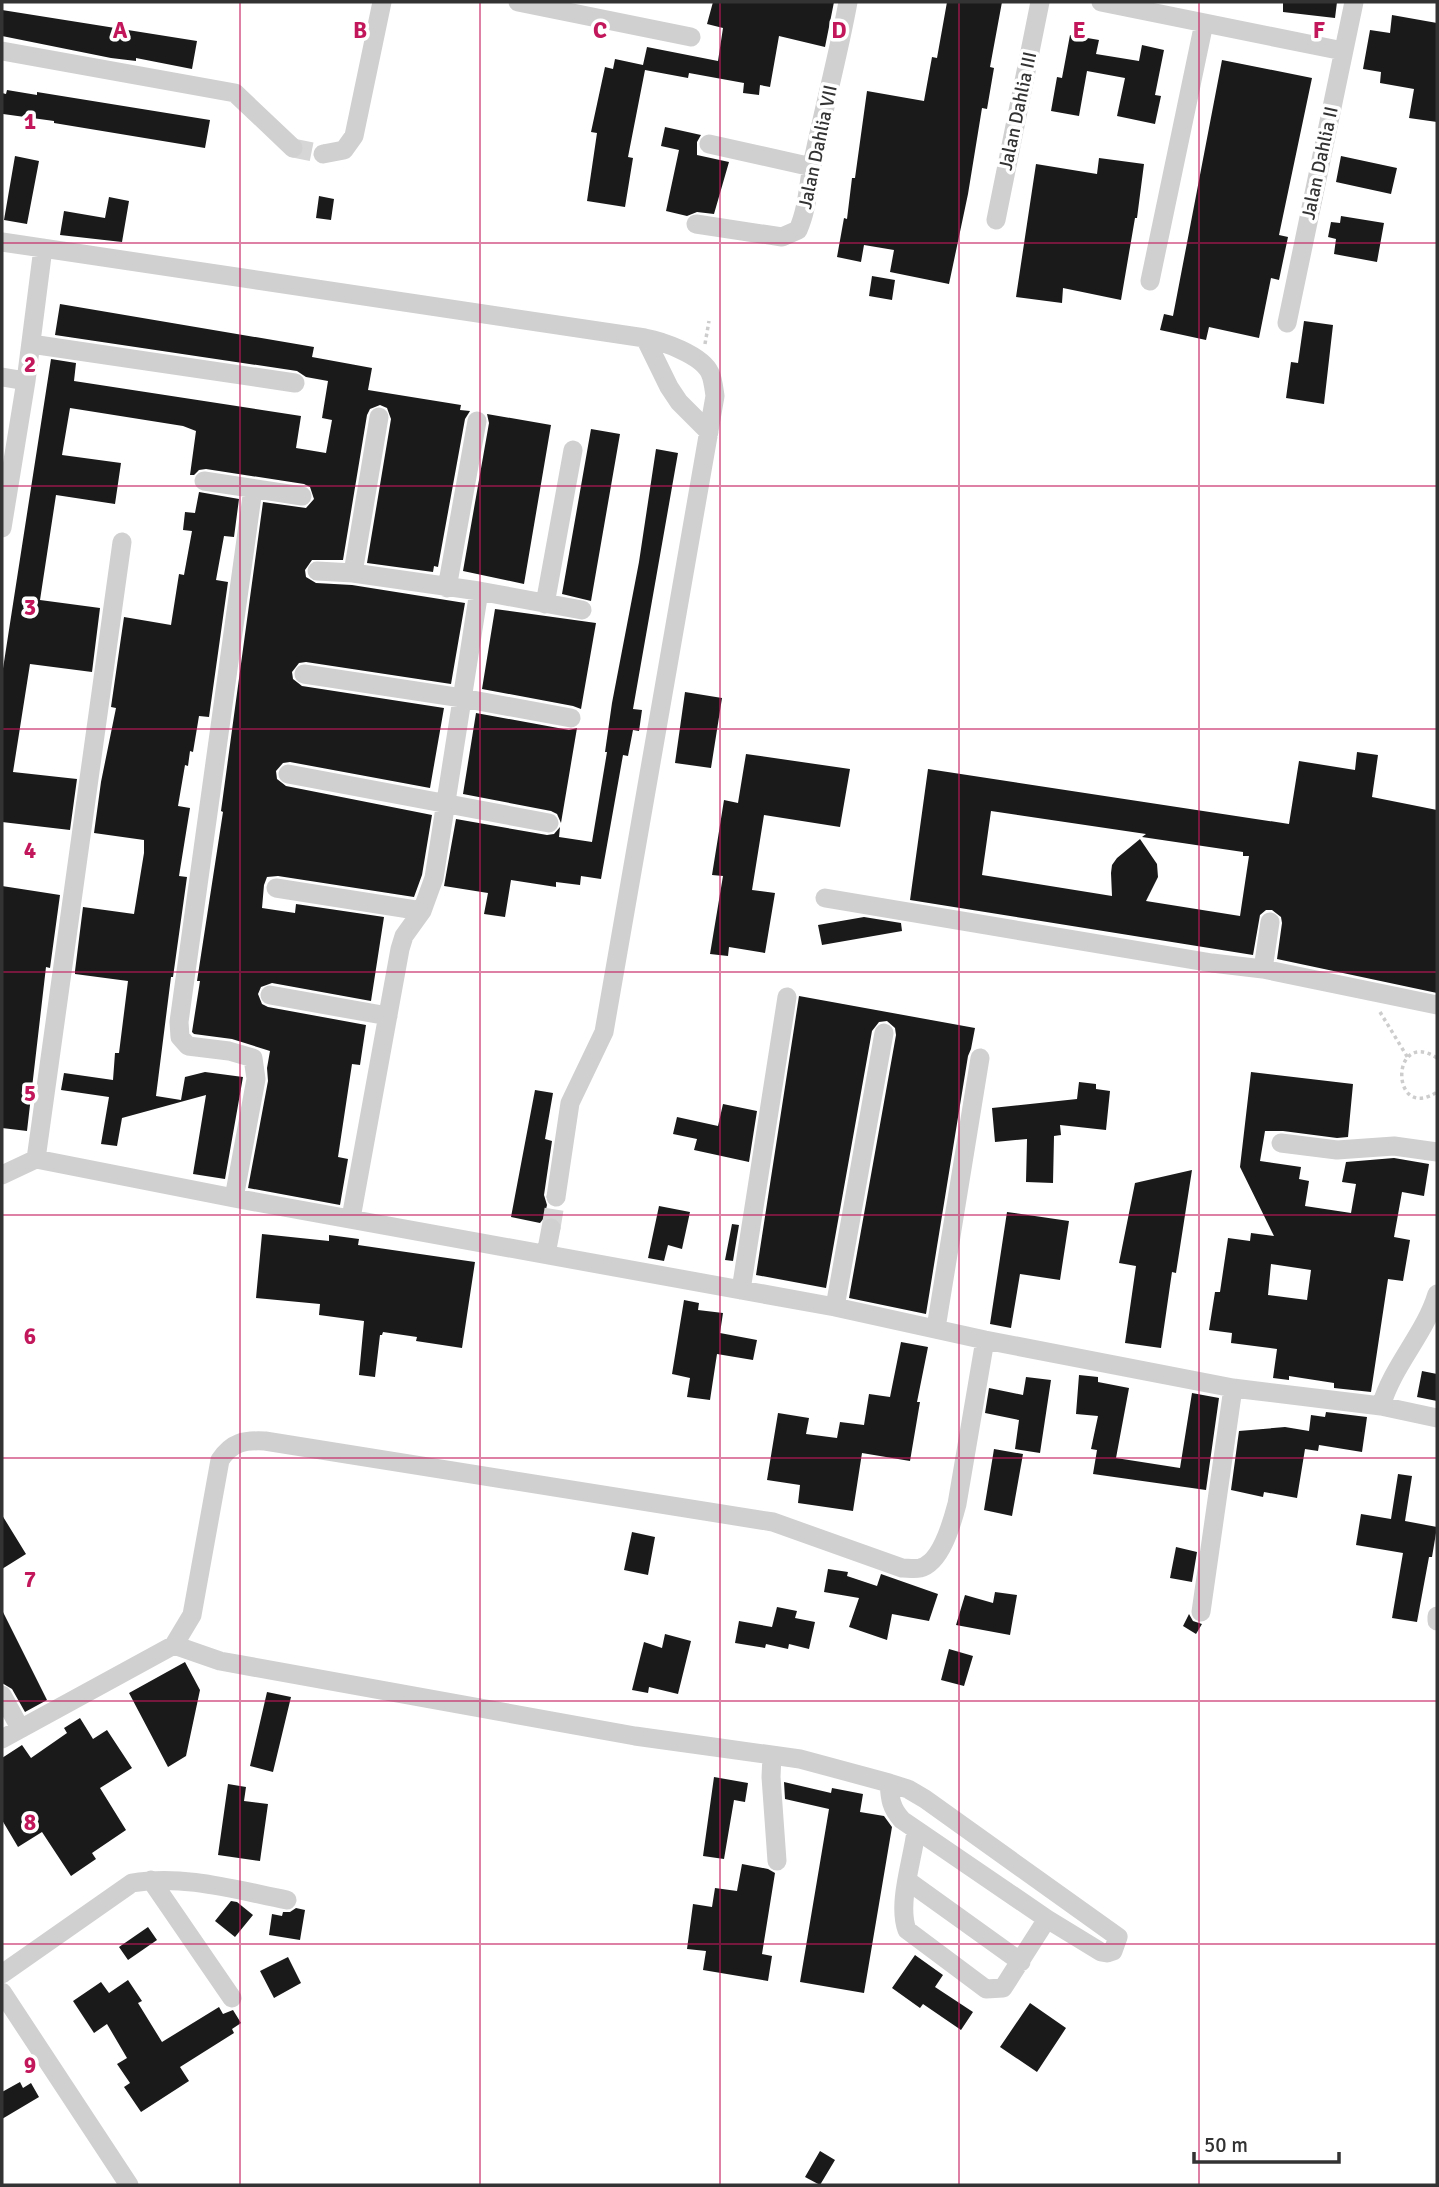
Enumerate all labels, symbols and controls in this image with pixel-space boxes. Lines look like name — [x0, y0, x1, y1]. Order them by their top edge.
text: A — [113, 16, 128, 45]
text: B — [353, 16, 367, 45]
text: C — [593, 16, 607, 45]
text: D — [831, 16, 847, 45]
text: E — [1072, 16, 1086, 45]
text: F — [1313, 16, 1325, 45]
street label: Jalan Dahlia III — [994, 49, 1042, 173]
street label: Jalan Dahlia VII — [793, 83, 843, 211]
street label: Jalan Dahlia II — [1296, 104, 1344, 222]
text: 1 — [24, 107, 36, 136]
text: 2 — [24, 350, 36, 379]
text: 3 — [24, 593, 36, 622]
text: 4 — [24, 836, 36, 865]
text: 5 — [24, 1079, 36, 1108]
text: 6 — [24, 1322, 36, 1351]
text: 7 — [24, 1565, 36, 1594]
text: 8 — [24, 1808, 36, 1837]
text: 9 — [24, 2051, 36, 2080]
scale bar — [1194, 2120, 1339, 2164]
text: 50 m — [1204, 2132, 1248, 2158]

